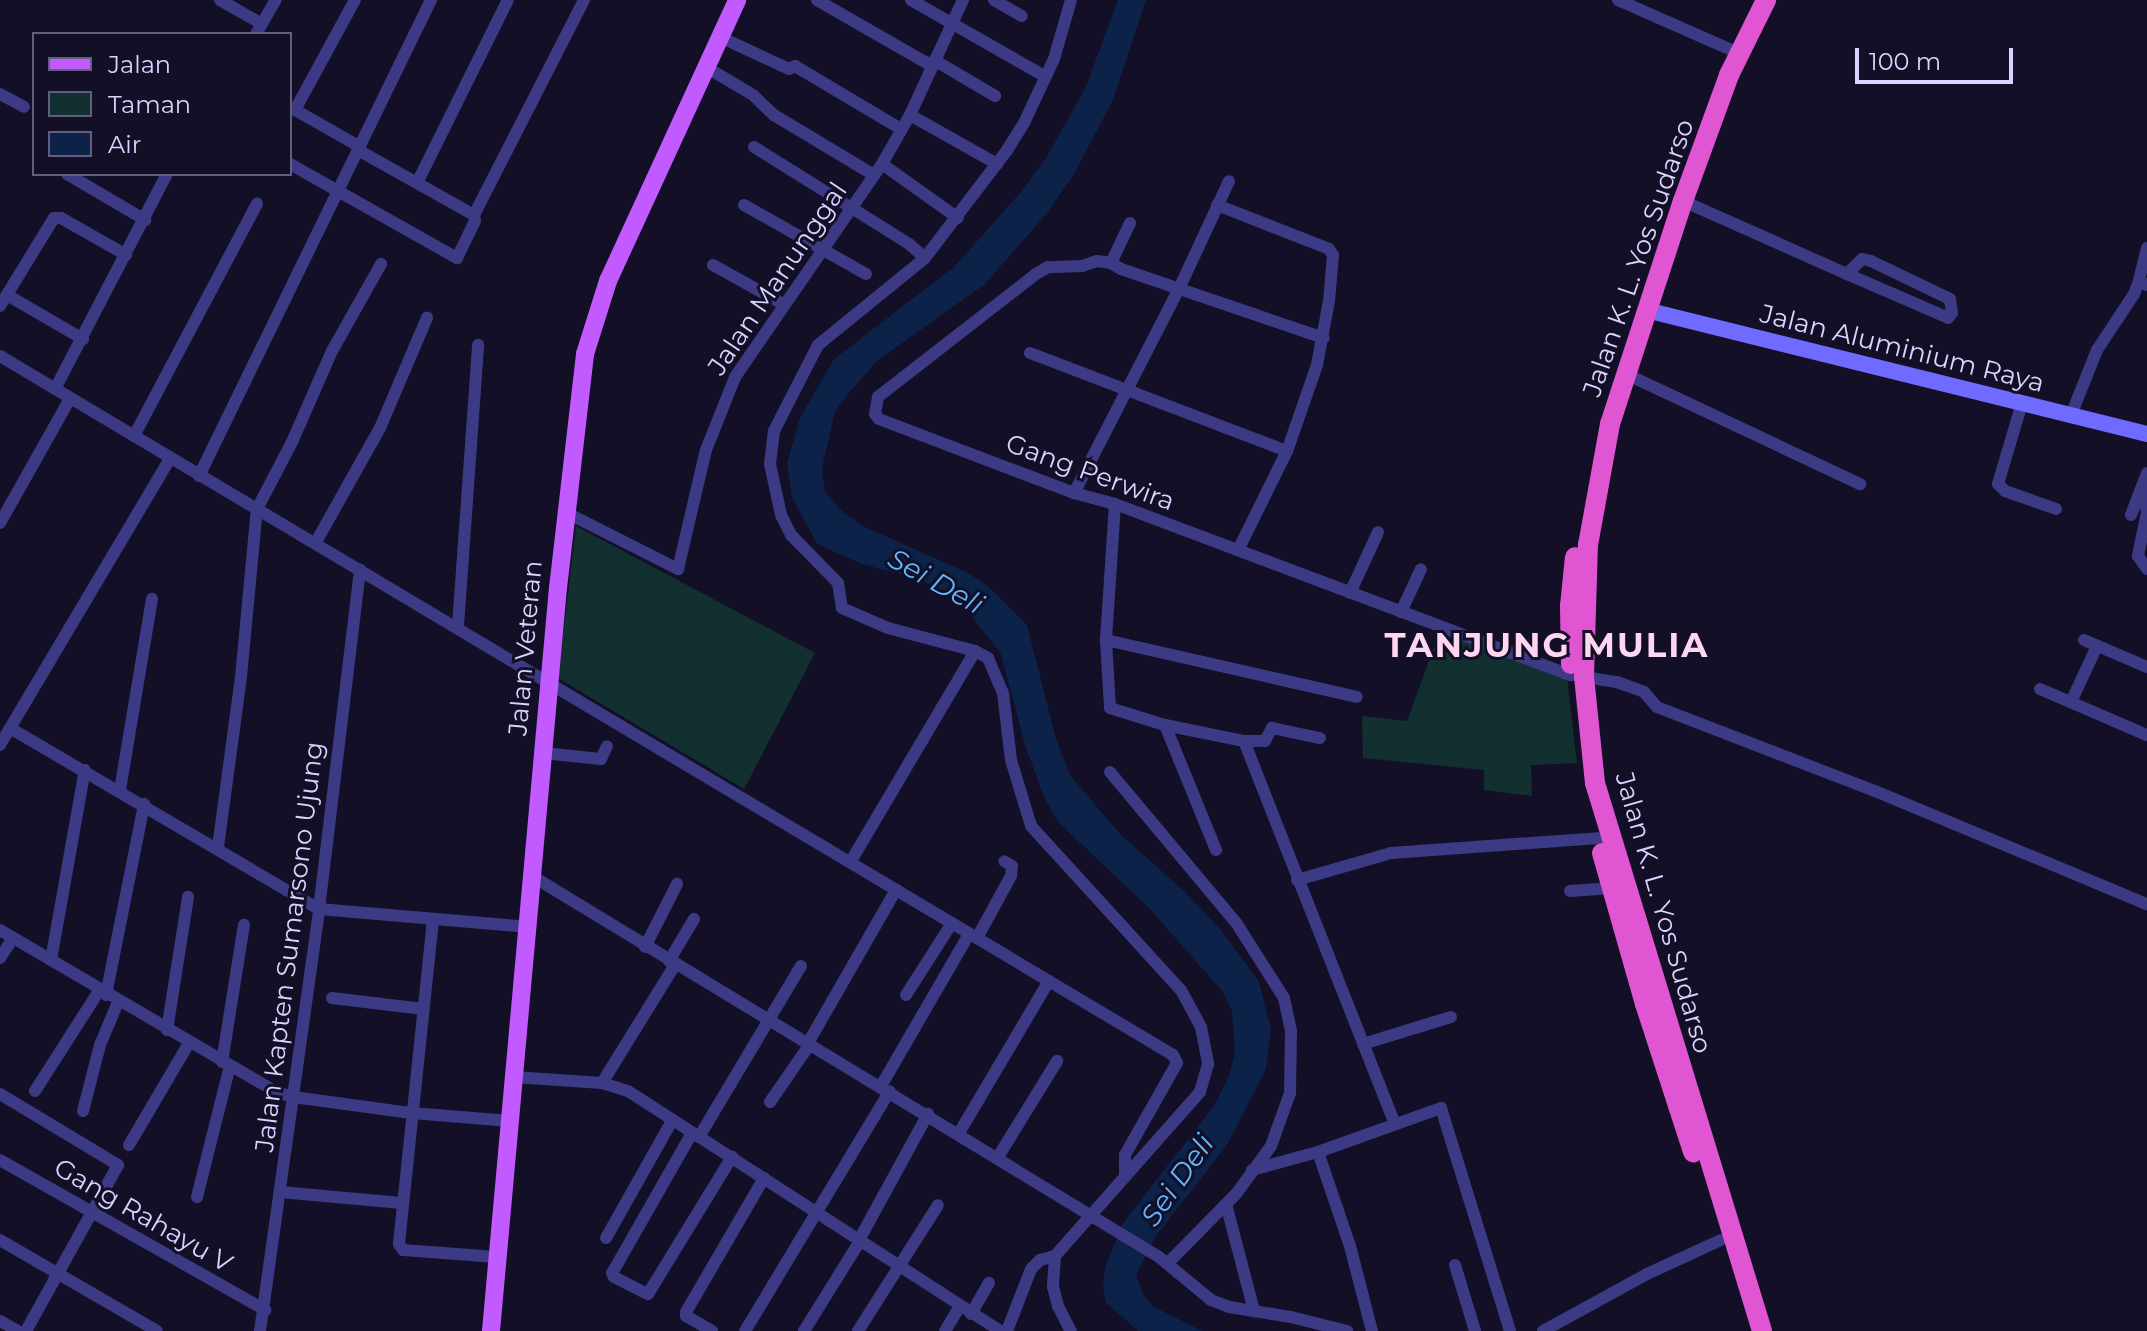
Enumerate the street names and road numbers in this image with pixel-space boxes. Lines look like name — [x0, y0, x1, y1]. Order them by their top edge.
street label: Jalan K. L. Yos Sudarso — [1577, 115, 1701, 401]
street label: Jalan Manunggal — [702, 177, 854, 381]
street label: Jalan Aluminium Raya — [1757, 299, 2047, 399]
street label: Gang Perwira — [1001, 428, 1179, 518]
street label: Jalan Veteran — [503, 559, 549, 737]
street label: Jalan Kapten Sumarsono Ujung — [249, 740, 331, 1154]
street label: Jalan K. L. Yos Sudarso — [1608, 769, 1718, 1057]
street label: Gang Rahayu V — [48, 1152, 238, 1280]

